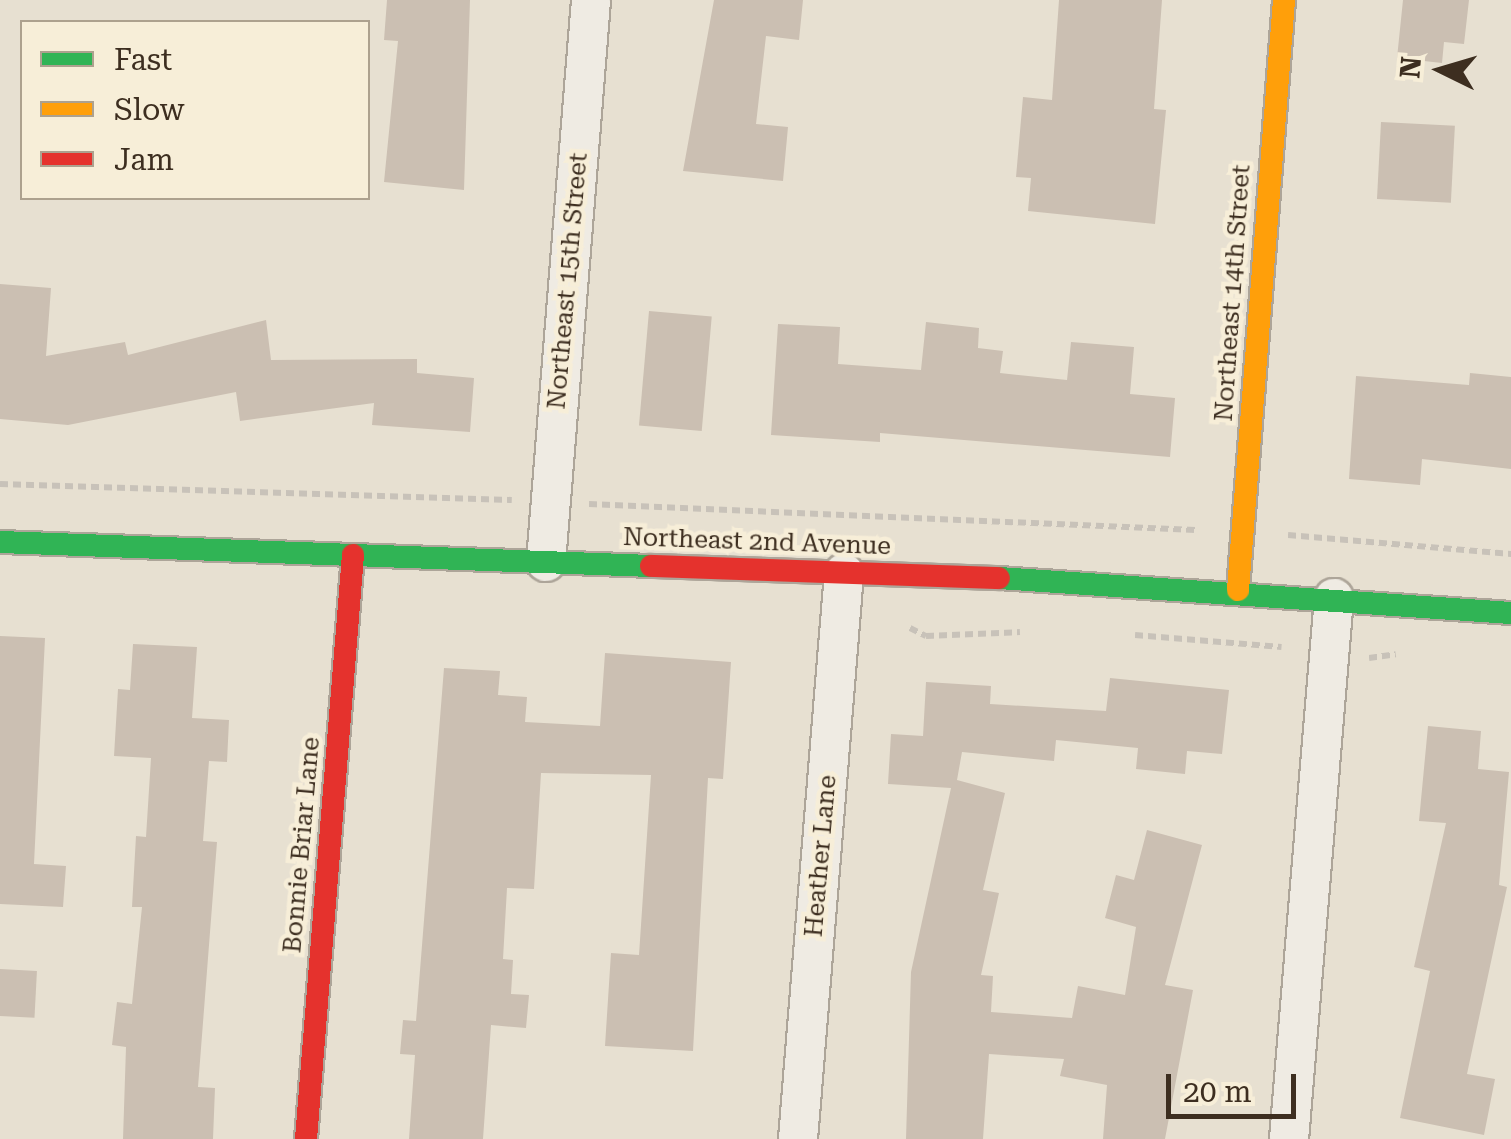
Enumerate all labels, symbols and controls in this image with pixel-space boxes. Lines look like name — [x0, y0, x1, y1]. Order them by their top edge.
legend — [20, 20, 370, 200]
north arrow — [1391, 20, 1491, 120]
text: Fast — [114, 42, 172, 77]
text: N — [1393, 55, 1428, 80]
text: Slow — [114, 92, 185, 127]
text: Jam — [114, 142, 174, 177]
street label: Northeast 15th Street — [542, 151, 594, 411]
street label: Northeast 14th Street — [1209, 164, 1257, 422]
street label: Northeast 2nd Avenue — [623, 522, 891, 562]
street label: Bonnie Briar Lane — [278, 736, 326, 954]
street label: Heather Lane — [799, 774, 843, 938]
scale bar — [1171, 1054, 1301, 1116]
text: 20 m — [1183, 1074, 1252, 1109]

